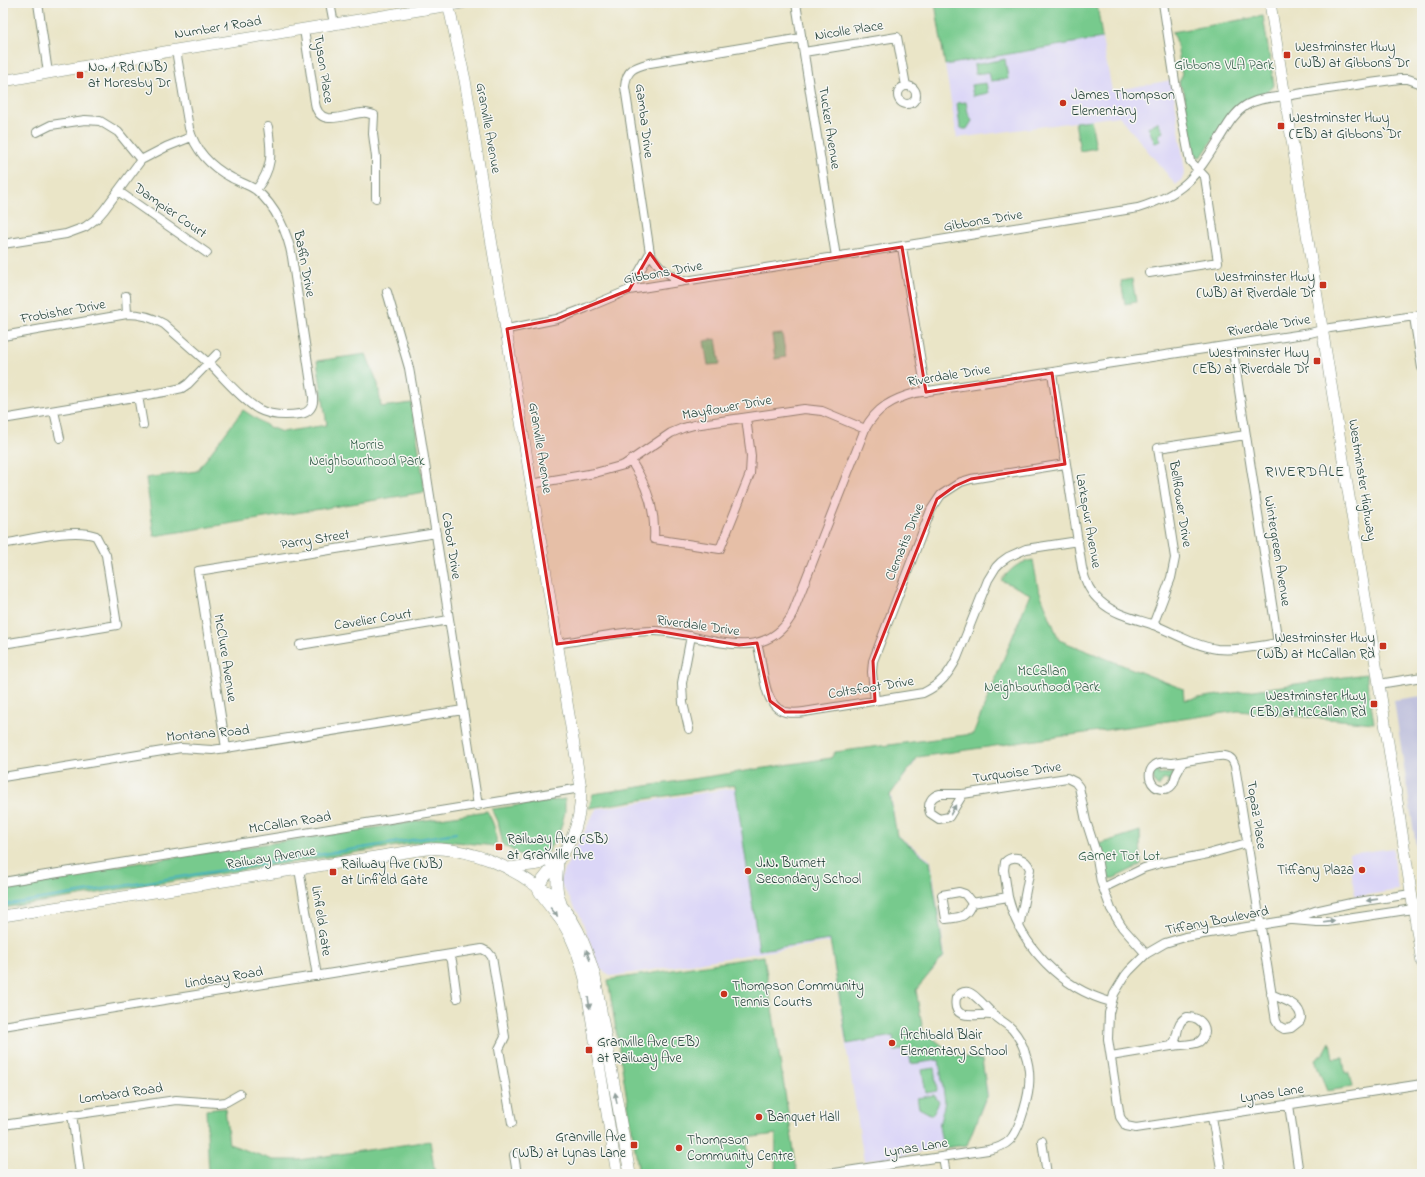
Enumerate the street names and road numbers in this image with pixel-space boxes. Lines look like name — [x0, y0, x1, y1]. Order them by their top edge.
street label: Number 1 Road — [173, 11, 263, 45]
street label: Nicolle Place — [813, 15, 886, 47]
street label: Tyson Place — [306, 33, 339, 106]
street label: Granville Avenue — [470, 81, 506, 176]
street label: Gamba Drive — [629, 83, 659, 160]
street label: Tucker Avenue — [812, 85, 846, 172]
street label: Dampier Court — [128, 177, 211, 244]
street label: Gibbons Drive — [942, 204, 1025, 238]
street label: Baffin Drive — [287, 228, 321, 300]
street label: Gibbons Drive — [622, 256, 705, 290]
street label: Frobisher Drive — [18, 294, 108, 330]
street label: Riverdale Drive — [1226, 309, 1313, 343]
street label: Riverdale Drive — [906, 359, 993, 393]
street label: Mayflower Drive — [681, 390, 774, 427]
street label: Granville Avenue — [522, 401, 558, 496]
street label: Westminster Highway — [1341, 418, 1382, 543]
street label: Bellflower Drive — [1163, 458, 1197, 549]
street label: Larkspur Avenue — [1069, 472, 1107, 571]
street label: Wintergreen Avenue — [1257, 494, 1296, 609]
street label: Clematis Drive — [880, 499, 930, 584]
street label: Cabot Drive — [435, 511, 467, 582]
street label: Parry Street — [279, 524, 352, 557]
street label: Cavelier Court — [333, 603, 414, 636]
street label: Riverdale Drive — [655, 610, 742, 642]
street label: McClure Avenue — [208, 613, 242, 704]
street label: Coltsfoot Drive — [827, 671, 916, 705]
street label: Montana Road — [166, 720, 251, 748]
street label: Turquoise Drive — [971, 756, 1063, 790]
street label: Topaz Place — [1240, 779, 1272, 851]
street label: McCallan Road — [247, 806, 333, 840]
street label: Railway Avenue — [225, 840, 318, 876]
street label: Linfield Gate — [305, 884, 337, 958]
street label: Tiffany Boulevard — [1164, 901, 1271, 942]
street label: Lindsay Road — [183, 961, 265, 996]
street label: Lombard Road — [78, 1078, 164, 1110]
street label: Lynas Lane — [1239, 1079, 1306, 1110]
street label: Lynas Lane — [883, 1133, 950, 1164]

